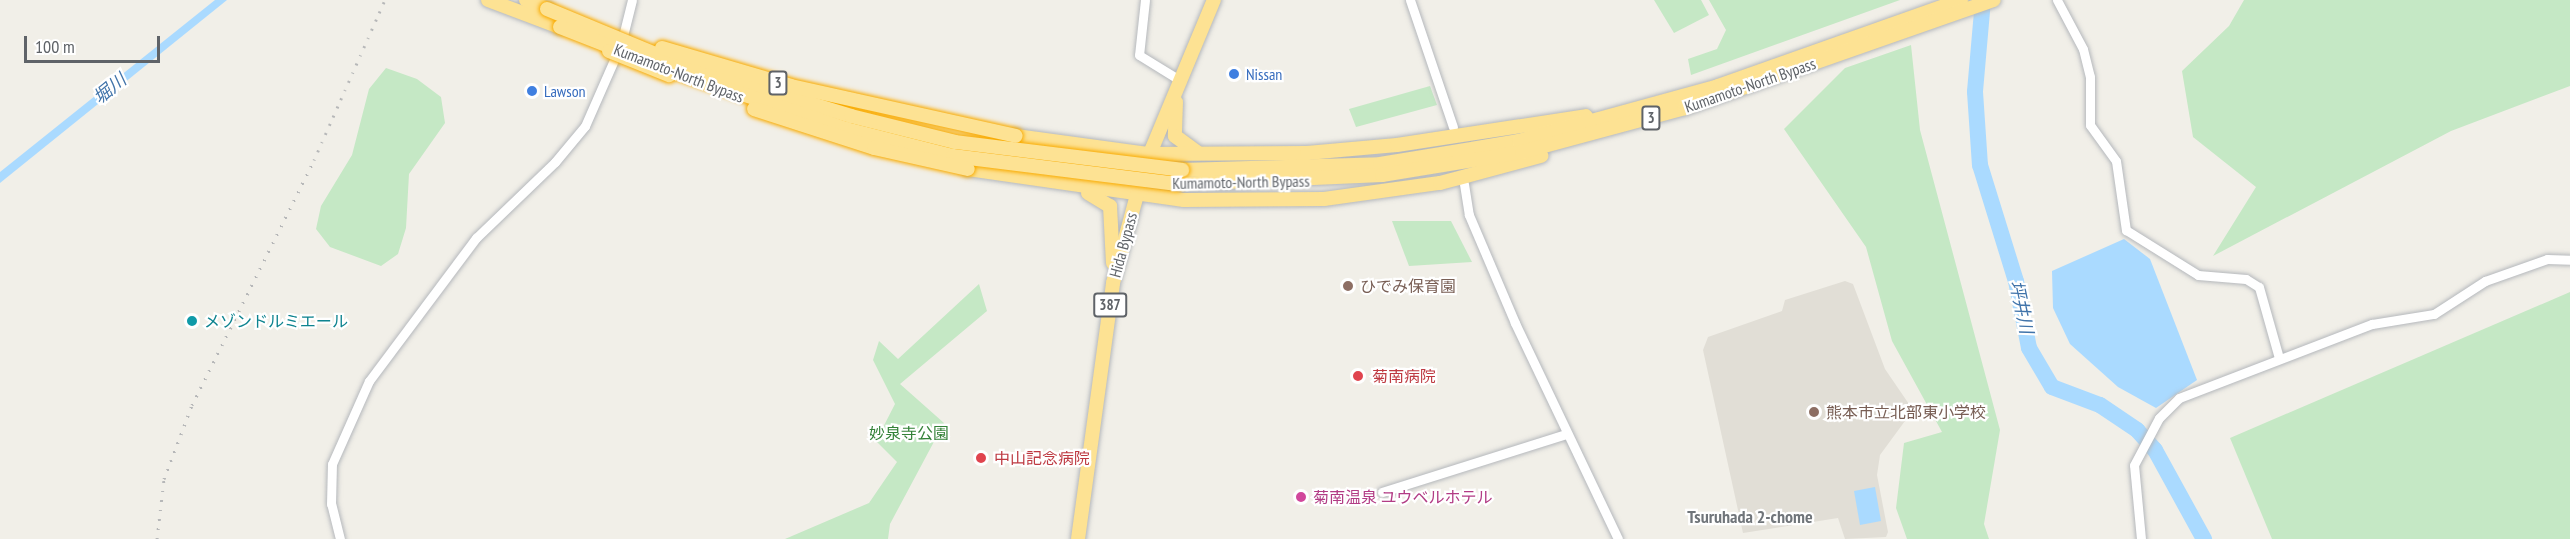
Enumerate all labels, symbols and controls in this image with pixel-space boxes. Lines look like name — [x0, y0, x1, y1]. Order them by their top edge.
scale bar — [27, 24, 164, 62]
text: 100 m — [35, 35, 75, 58]
street label: Kumamoto-North Bypass — [611, 39, 747, 107]
street label: Kumamoto-North Bypass — [1682, 54, 1818, 116]
place label: Nissan — [1246, 64, 1282, 84]
marker: Nissan — [1227, 67, 1241, 81]
water label: 堀川 — [89, 69, 131, 109]
road number: 3 — [768, 71, 788, 95]
place label: Lawson — [544, 81, 586, 101]
marker: Lawson — [525, 84, 539, 98]
road number: 3 — [1640, 106, 1662, 130]
street label: Kumamoto-North Bypass — [1172, 171, 1310, 193]
street label: Hida Bypass — [1105, 210, 1141, 280]
place label: ひでみ保育園 — [1360, 276, 1456, 296]
water label: 坪井川 — [2005, 278, 2037, 336]
marker: ひでみ保育園 — [1341, 279, 1355, 293]
road number: 387 — [1092, 293, 1128, 317]
place label: メゾンドルミエール — [204, 311, 348, 331]
marker: メゾンドルミエール — [185, 314, 199, 328]
place label: 菊南病院 — [1372, 366, 1436, 386]
marker: 菊南病院 — [1349, 367, 1367, 385]
place label: 熊本市立北部東小学校 — [1826, 402, 1986, 422]
marker: 熊本市立北部東小学校 — [1807, 405, 1821, 419]
park label: 妙泉寺公園 — [869, 423, 949, 443]
place label: 中山記念病院 — [994, 448, 1090, 468]
marker: 中山記念病院 — [972, 449, 990, 467]
place label: 菊南温泉 ユウベルホテル — [1313, 487, 1492, 507]
marker: 菊南温泉 ユウベルホテル — [1294, 490, 1308, 504]
district label: Tsuruhada 2-chome — [1687, 506, 1813, 528]

